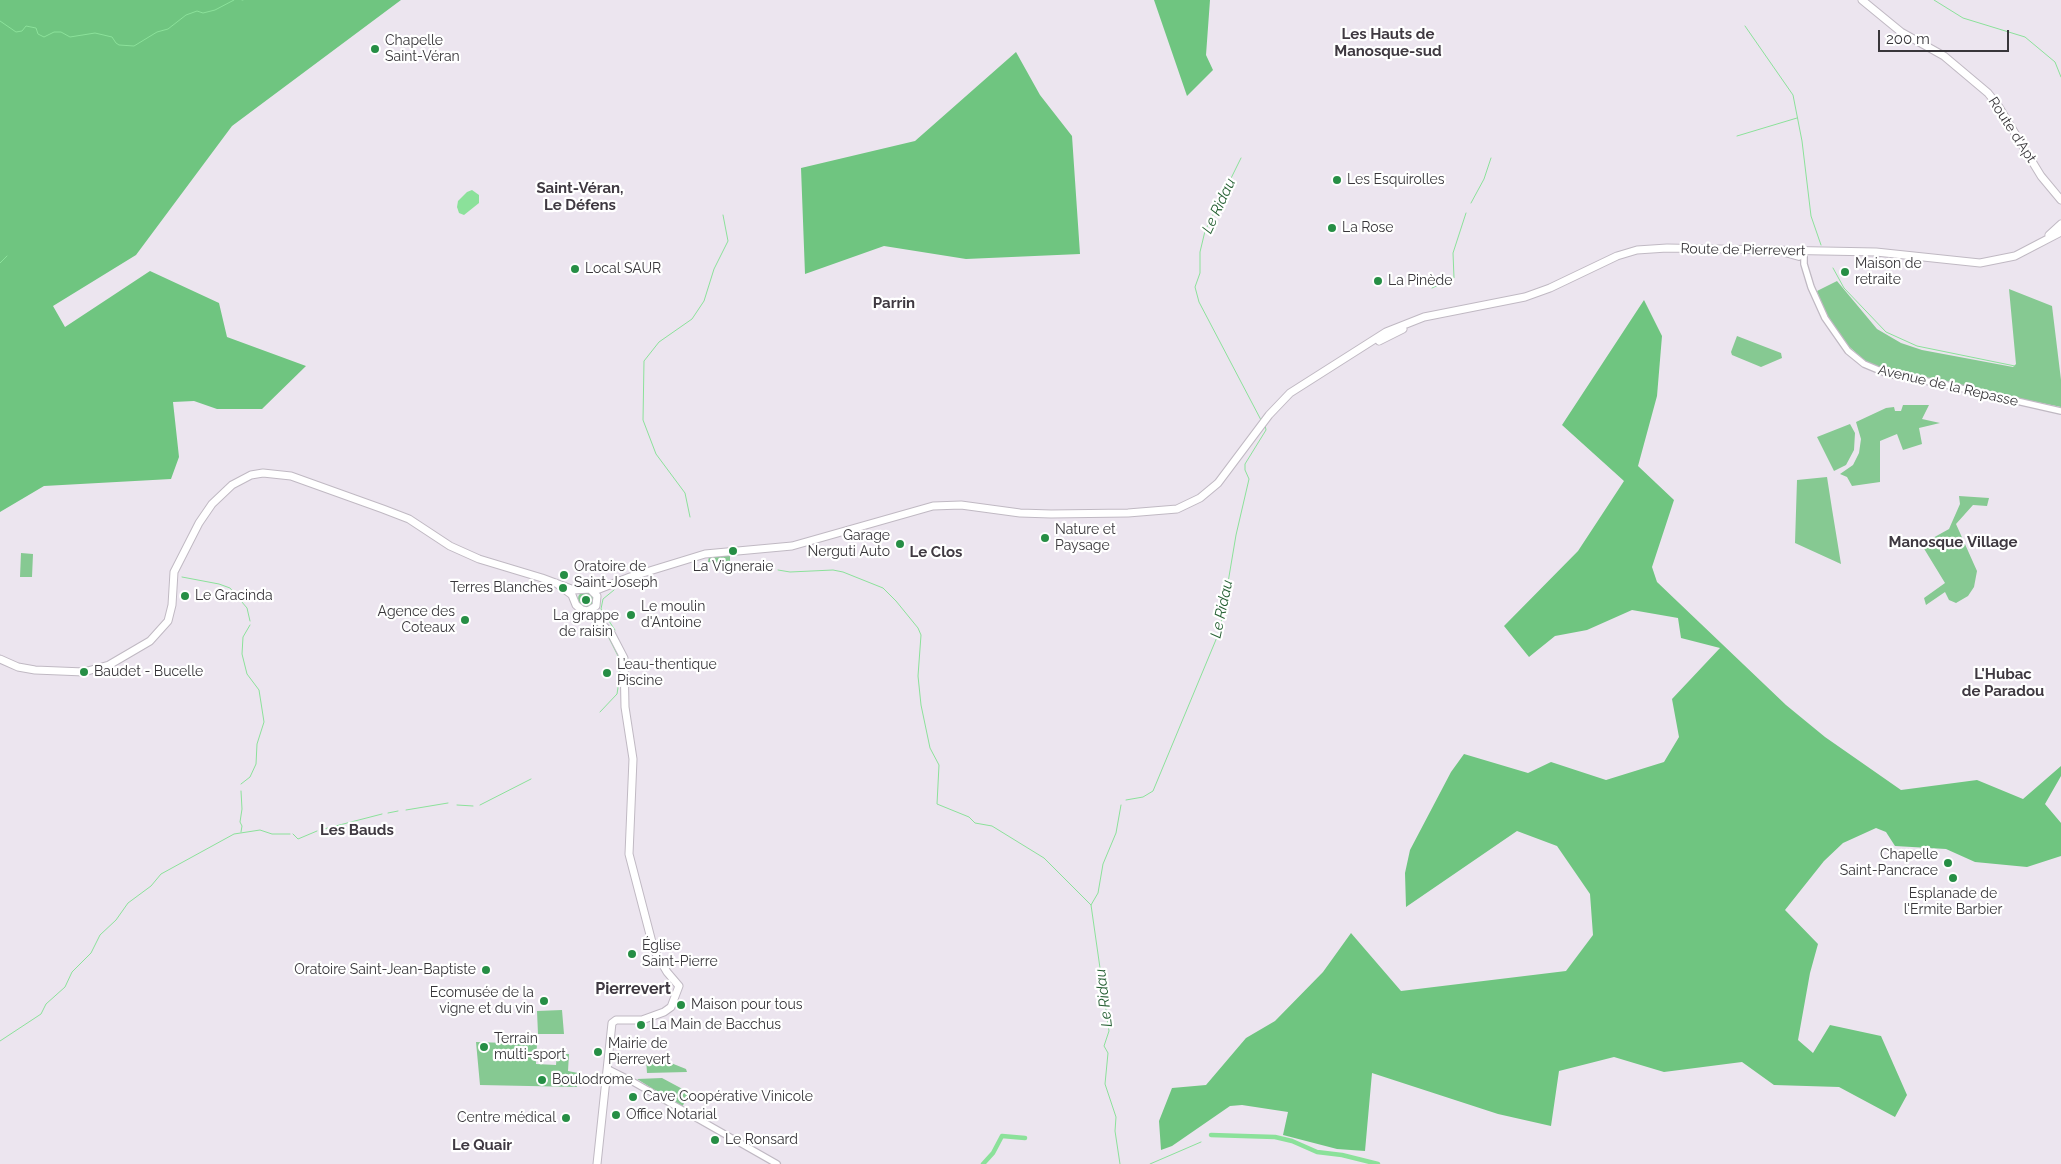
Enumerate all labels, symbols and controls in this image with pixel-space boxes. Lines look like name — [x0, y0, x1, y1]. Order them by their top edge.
scale bar — [1881, 20, 2012, 52]
district label: Les Hauts de Manosque-sud — [1334, 25, 1442, 60]
text: 200 m — [1886, 30, 1930, 48]
place label: Chapelle Saint-Véran — [385, 33, 460, 65]
marker: Chapelle Saint-Véran — [369, 43, 381, 55]
street label: Route d'Apt — [1984, 94, 2040, 166]
place label: Les Esquirolles — [1347, 172, 1444, 188]
marker: Les Esquirolles — [1331, 174, 1343, 186]
water label: Le Ridau — [1198, 176, 1240, 236]
district label: Saint-Véran, Le Défens — [536, 179, 624, 214]
place label: La Rose — [1342, 220, 1394, 236]
marker: La Rose — [1326, 222, 1338, 234]
street label: Route de Pierrevert — [1680, 241, 1806, 259]
place label: Maison de retraite — [1855, 256, 1922, 288]
place label: Local SAUR — [585, 261, 661, 277]
marker: Local SAUR — [569, 263, 581, 275]
marker: Maison de retraite — [1839, 266, 1851, 278]
place label: La Pinède — [1388, 273, 1452, 289]
marker: La Pinède — [1372, 275, 1384, 287]
district label: Parrin — [873, 294, 915, 312]
street label: Avenue de la Repasse — [1876, 362, 2020, 410]
place label: Nature et Paysage — [1055, 522, 1116, 554]
place label: Garage Nerguti Auto — [808, 528, 890, 560]
marker: Nature et Paysage — [1039, 532, 1051, 544]
district label: Manosque Village — [1889, 533, 2017, 551]
marker: Garage Nerguti Auto — [894, 538, 906, 550]
district label: Le Clos — [910, 543, 962, 561]
marker: La Vigneraie — [727, 545, 739, 557]
place label: Oratoire de Saint-Joseph — [574, 559, 658, 592]
place label: La Vigneraie — [693, 559, 773, 575]
marker: Oratoire de Saint-Joseph — [558, 569, 570, 581]
water label: Le Ridau — [1207, 578, 1237, 640]
place label: Terres Blanches — [450, 580, 553, 596]
marker: Terres Blanches — [557, 582, 569, 594]
place label: Le Gracinda — [195, 588, 273, 604]
marker: Le Gracinda — [179, 590, 191, 602]
marker: La grappe de raisin — [580, 594, 592, 606]
place label: Le moulin d'Antoine — [641, 599, 705, 632]
place label: Agence des Coteaux — [378, 604, 455, 636]
place label: La grappe de raisin — [553, 608, 619, 640]
marker: Le moulin d'Antoine — [625, 609, 637, 621]
marker: Agence des Coteaux — [459, 614, 471, 626]
place label: L’eau-thentique Piscine — [617, 657, 717, 690]
place label: Baudet - Bucelle — [94, 664, 203, 680]
district label: L'Hubac de Paradou — [1962, 665, 2044, 700]
marker: Baudet - Bucelle — [78, 666, 90, 678]
marker: L’eau-thentique Piscine — [601, 667, 613, 679]
district label: Les Bauds — [320, 821, 394, 839]
place label: Chapelle Saint-Pancrace — [1840, 847, 1938, 880]
marker: Chapelle Saint-Pancrace — [1942, 857, 1954, 869]
marker: Esplanade de l'Ermite Barbier — [1947, 872, 1959, 884]
place label: Esplanade de l'Ermite Barbier — [1904, 886, 2002, 919]
place label: Église Saint-Pierre — [642, 938, 718, 970]
marker: Église Saint-Pierre — [626, 948, 638, 960]
place label: Oratoire Saint-Jean-Baptiste — [294, 962, 476, 978]
marker: Oratoire Saint-Jean-Baptiste — [480, 964, 492, 976]
water label: Le Ridau — [1091, 968, 1117, 1028]
district label: Pierrevert — [595, 979, 671, 999]
place label: Ecomusée de la vigne et du vin — [430, 985, 534, 1018]
marker: Ecomusée de la vigne et du vin — [538, 995, 550, 1007]
place label: Maison pour tous — [691, 997, 802, 1013]
marker: Maison pour tous — [675, 999, 687, 1011]
place label: La Main de Bacchus — [651, 1017, 781, 1033]
marker: La Main de Bacchus — [635, 1019, 647, 1031]
place label: Terrain multi-sport — [494, 1031, 566, 1064]
place label: Mairie de Pierrevert — [608, 1036, 671, 1068]
marker: Terrain multi-sport — [478, 1041, 490, 1053]
marker: Mairie de Pierrevert — [592, 1046, 604, 1058]
place label: Boulodrome — [552, 1072, 633, 1088]
marker: Boulodrome — [536, 1074, 548, 1086]
place label: Cave Coopérative Vinicole — [643, 1089, 813, 1105]
marker: Cave Coopérative Vinicole — [627, 1091, 639, 1103]
place label: Office Notarial — [626, 1107, 717, 1123]
marker: Office Notarial — [610, 1109, 622, 1121]
place label: Centre médical — [457, 1110, 556, 1126]
marker: Centre médical — [560, 1112, 572, 1124]
place label: Le Ronsard — [725, 1132, 798, 1148]
marker: Le Ronsard — [709, 1134, 721, 1146]
district label: Le Quair — [452, 1136, 512, 1154]

